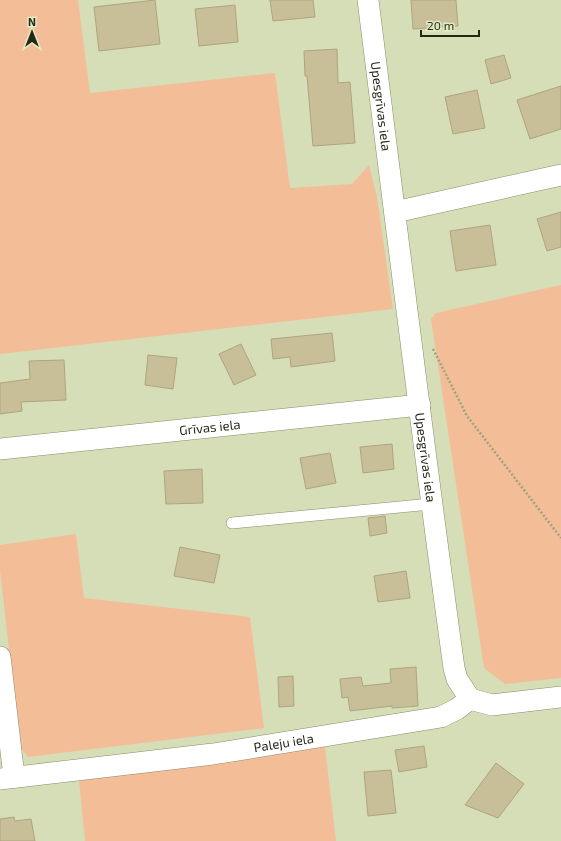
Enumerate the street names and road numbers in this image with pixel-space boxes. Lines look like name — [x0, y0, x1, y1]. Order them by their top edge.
street label: Upesgrīvas iela — [368, 60, 395, 152]
street label: Upesgrīvas iela — [412, 412, 440, 503]
street label: Grīvas iela — [179, 416, 241, 438]
street label: Paleju iela — [253, 730, 315, 755]

